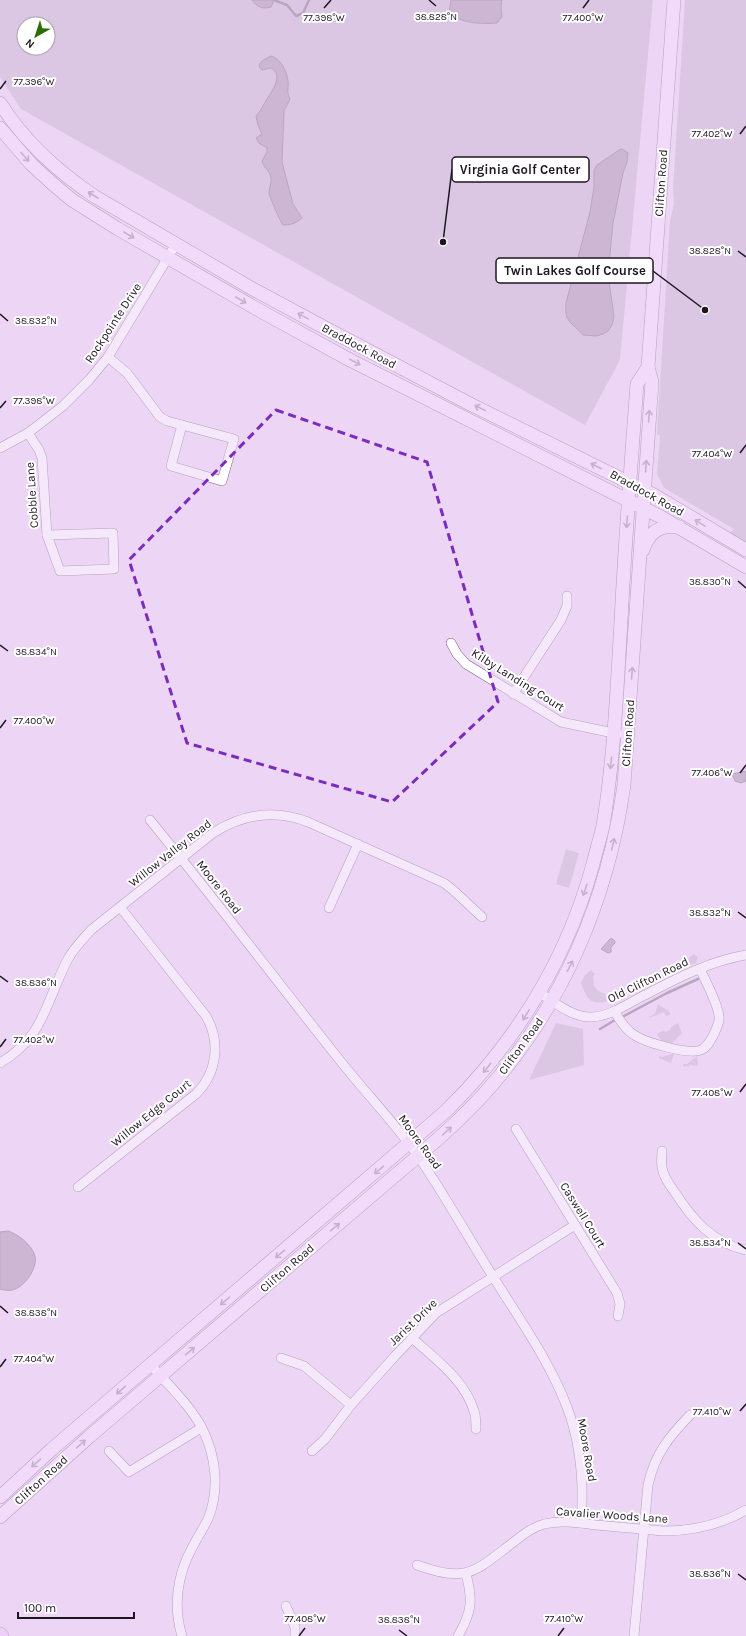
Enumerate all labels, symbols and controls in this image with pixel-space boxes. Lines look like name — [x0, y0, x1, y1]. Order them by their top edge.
text: 38.828°N — [415, 11, 457, 23]
text: 77.398°W — [303, 12, 345, 24]
text: 77.400°W — [563, 12, 604, 24]
north arrow — [16, 16, 56, 56]
text: N — [23, 36, 37, 51]
text: 77.396°W — [14, 76, 55, 88]
text: 77.402°W — [692, 128, 732, 140]
street label: Clifton Road — [652, 149, 670, 217]
one-way arrow — [21, 152, 30, 163]
callout: Virginia Golf Center — [452, 157, 589, 182]
text: Virginia Golf Center — [460, 162, 581, 177]
one-way arrow — [88, 191, 99, 199]
one-way arrow — [123, 231, 135, 239]
text: 38.828°N — [689, 245, 731, 257]
callout: Twin Lakes Golf Course — [496, 258, 653, 283]
text: Twin Lakes Golf Course — [504, 263, 646, 278]
street label: Rockpointe Drive — [82, 280, 144, 366]
one-way arrow — [235, 296, 247, 304]
one-way arrow — [297, 312, 309, 319]
text: 38.832°N — [15, 315, 57, 327]
street label: Braddock Road — [319, 320, 399, 372]
one-way arrow — [349, 359, 361, 367]
text: 77.398°W — [13, 395, 55, 407]
one-way arrow — [474, 404, 486, 412]
one-way arrow — [646, 410, 653, 423]
text: 77.404°W — [692, 448, 732, 460]
one-way arrow — [642, 460, 649, 473]
street label: Cobble Lane — [23, 462, 41, 528]
one-way arrow — [591, 462, 603, 469]
street label: Braddock Road — [607, 467, 687, 519]
one-way arrow — [623, 515, 631, 528]
one-way arrow — [694, 518, 706, 526]
text: 38.830°N — [689, 576, 731, 588]
text: 38.834°N — [15, 646, 57, 658]
street label: Kilby Landing Court — [469, 646, 567, 714]
one-way arrow — [628, 667, 635, 680]
street label: Clifton Road — [619, 699, 637, 767]
text: 77.400°W — [14, 715, 55, 727]
one-way arrow — [607, 756, 614, 769]
text: 77.406°W — [692, 767, 732, 779]
street label: Willow Valley Road — [126, 816, 214, 890]
one-way arrow — [610, 838, 618, 851]
street label: Moore Road — [194, 857, 244, 917]
one-way arrow — [581, 884, 588, 897]
text: 38.832°N — [689, 907, 731, 919]
street label: Old Clifton Road — [605, 954, 691, 1006]
one-way arrow — [567, 960, 574, 972]
text: 38.836°N — [15, 977, 57, 989]
one-way arrow — [521, 1009, 529, 1021]
street label: Clifton Road — [496, 1015, 546, 1077]
text: 77.402°W — [14, 1034, 54, 1046]
one-way arrow — [482, 1062, 491, 1073]
street label: Willow Edge Court — [108, 1076, 194, 1150]
text: 77.408°W — [691, 1087, 733, 1099]
street label: Moore Road — [395, 1112, 445, 1172]
one-way arrow — [442, 1126, 452, 1136]
one-way arrow — [374, 1165, 385, 1174]
street label: Caswell Court — [557, 1180, 609, 1251]
one-way arrow — [330, 1222, 341, 1231]
text: 38.834°N — [689, 1237, 731, 1249]
street label: Clifton Road — [257, 1241, 317, 1295]
one-way arrow — [276, 1249, 286, 1258]
street label: Jarist Drive — [386, 1296, 440, 1348]
one-way arrow — [220, 1297, 230, 1306]
text: 38.838°N — [15, 1307, 57, 1319]
one-way arrow — [185, 1346, 196, 1355]
text: 77.404°W — [14, 1353, 54, 1365]
one-way arrow — [116, 1386, 126, 1395]
text: 77.410°W — [693, 1406, 731, 1418]
street label: Moore Road — [575, 1417, 599, 1483]
one-way arrow — [76, 1439, 86, 1449]
street label: Clifton Road — [11, 1452, 71, 1508]
one-way arrow — [32, 1458, 42, 1467]
street label: Cavalier Woods Lane — [556, 1504, 668, 1526]
text: 38.836°N — [689, 1568, 731, 1580]
scale bar — [18, 1594, 134, 1620]
text: 100 m — [24, 1601, 56, 1615]
text: 77.408°W — [284, 1613, 326, 1625]
text: 77.410°W — [545, 1613, 583, 1625]
text: 38.838°N — [378, 1614, 420, 1626]

